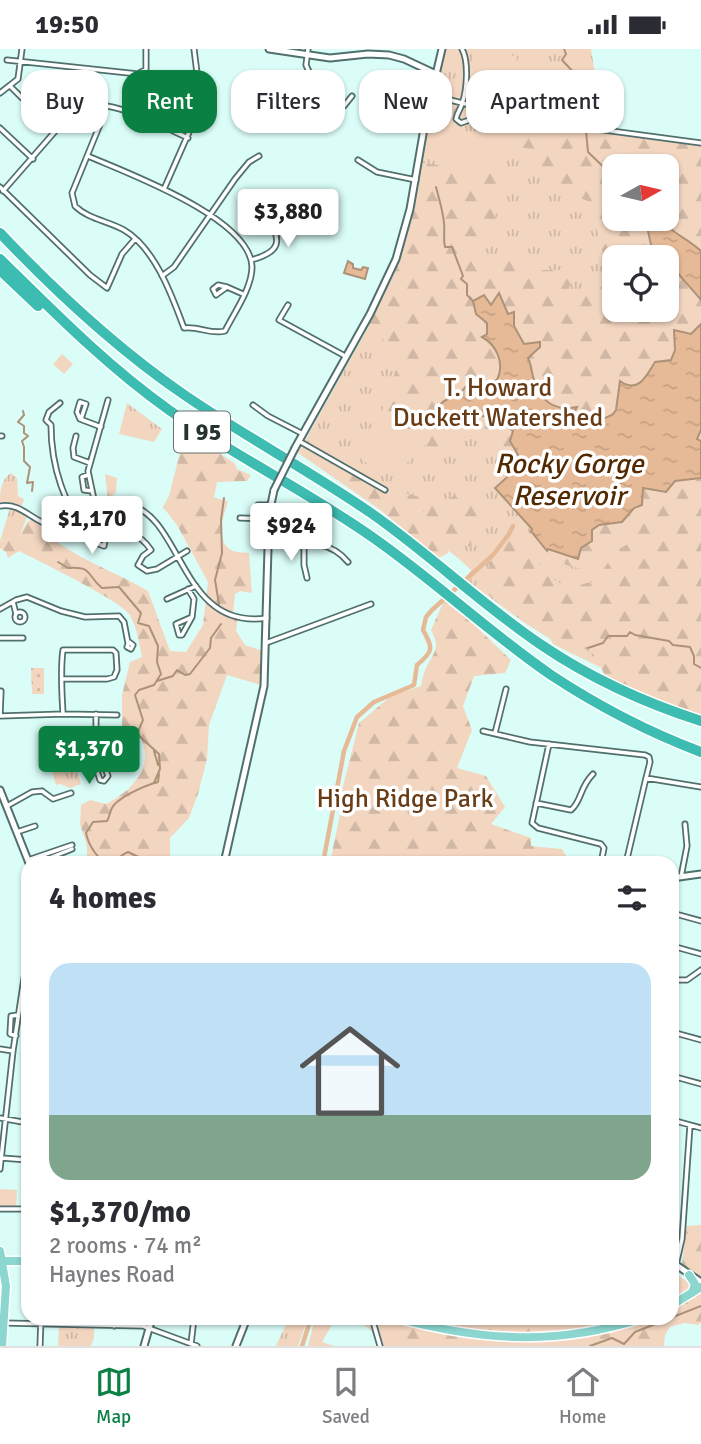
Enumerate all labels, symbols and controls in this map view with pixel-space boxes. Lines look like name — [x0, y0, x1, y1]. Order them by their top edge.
text: 19:50 — [35, 9, 99, 41]
chip: Buy — [21, 70, 108, 133]
chip: Rent — [122, 70, 217, 133]
chip: Filters — [231, 70, 345, 133]
chip: New — [359, 70, 452, 133]
chip: Apartment — [466, 70, 624, 133]
north arrow — [602, 154, 679, 231]
map controls — [602, 154, 679, 322]
pin: $3,880 — [231, 189, 345, 249]
text: $3,880 — [254, 197, 322, 226]
button: locate — [602, 245, 679, 322]
park label: T. Howard Duckett Watershed — [393, 372, 603, 434]
road number: I 95 — [174, 411, 230, 453]
water label: Rocky Gorge Reservoir — [495, 447, 645, 513]
pin: $1,170 — [35, 497, 149, 556]
pin: $924 — [250, 503, 332, 563]
text: $1,170 — [58, 504, 126, 533]
text: $924 — [266, 511, 316, 540]
pin: $1,370 — [32, 727, 146, 786]
text: $1,370 — [55, 734, 123, 763]
park label: High Ridge Park — [316, 783, 494, 815]
icon: filters — [613, 879, 651, 917]
text: 4 homes — [49, 880, 156, 917]
icon: home — [287, 1008, 413, 1134]
text: $1,370/mo — [49, 1194, 191, 1231]
text: 2 rooms · 74 m² — [49, 1231, 202, 1260]
text: Haynes Road — [49, 1260, 175, 1289]
tab: Map — [95, 1363, 133, 1429]
tab: Saved — [322, 1363, 370, 1429]
tab: Home — [559, 1363, 606, 1429]

